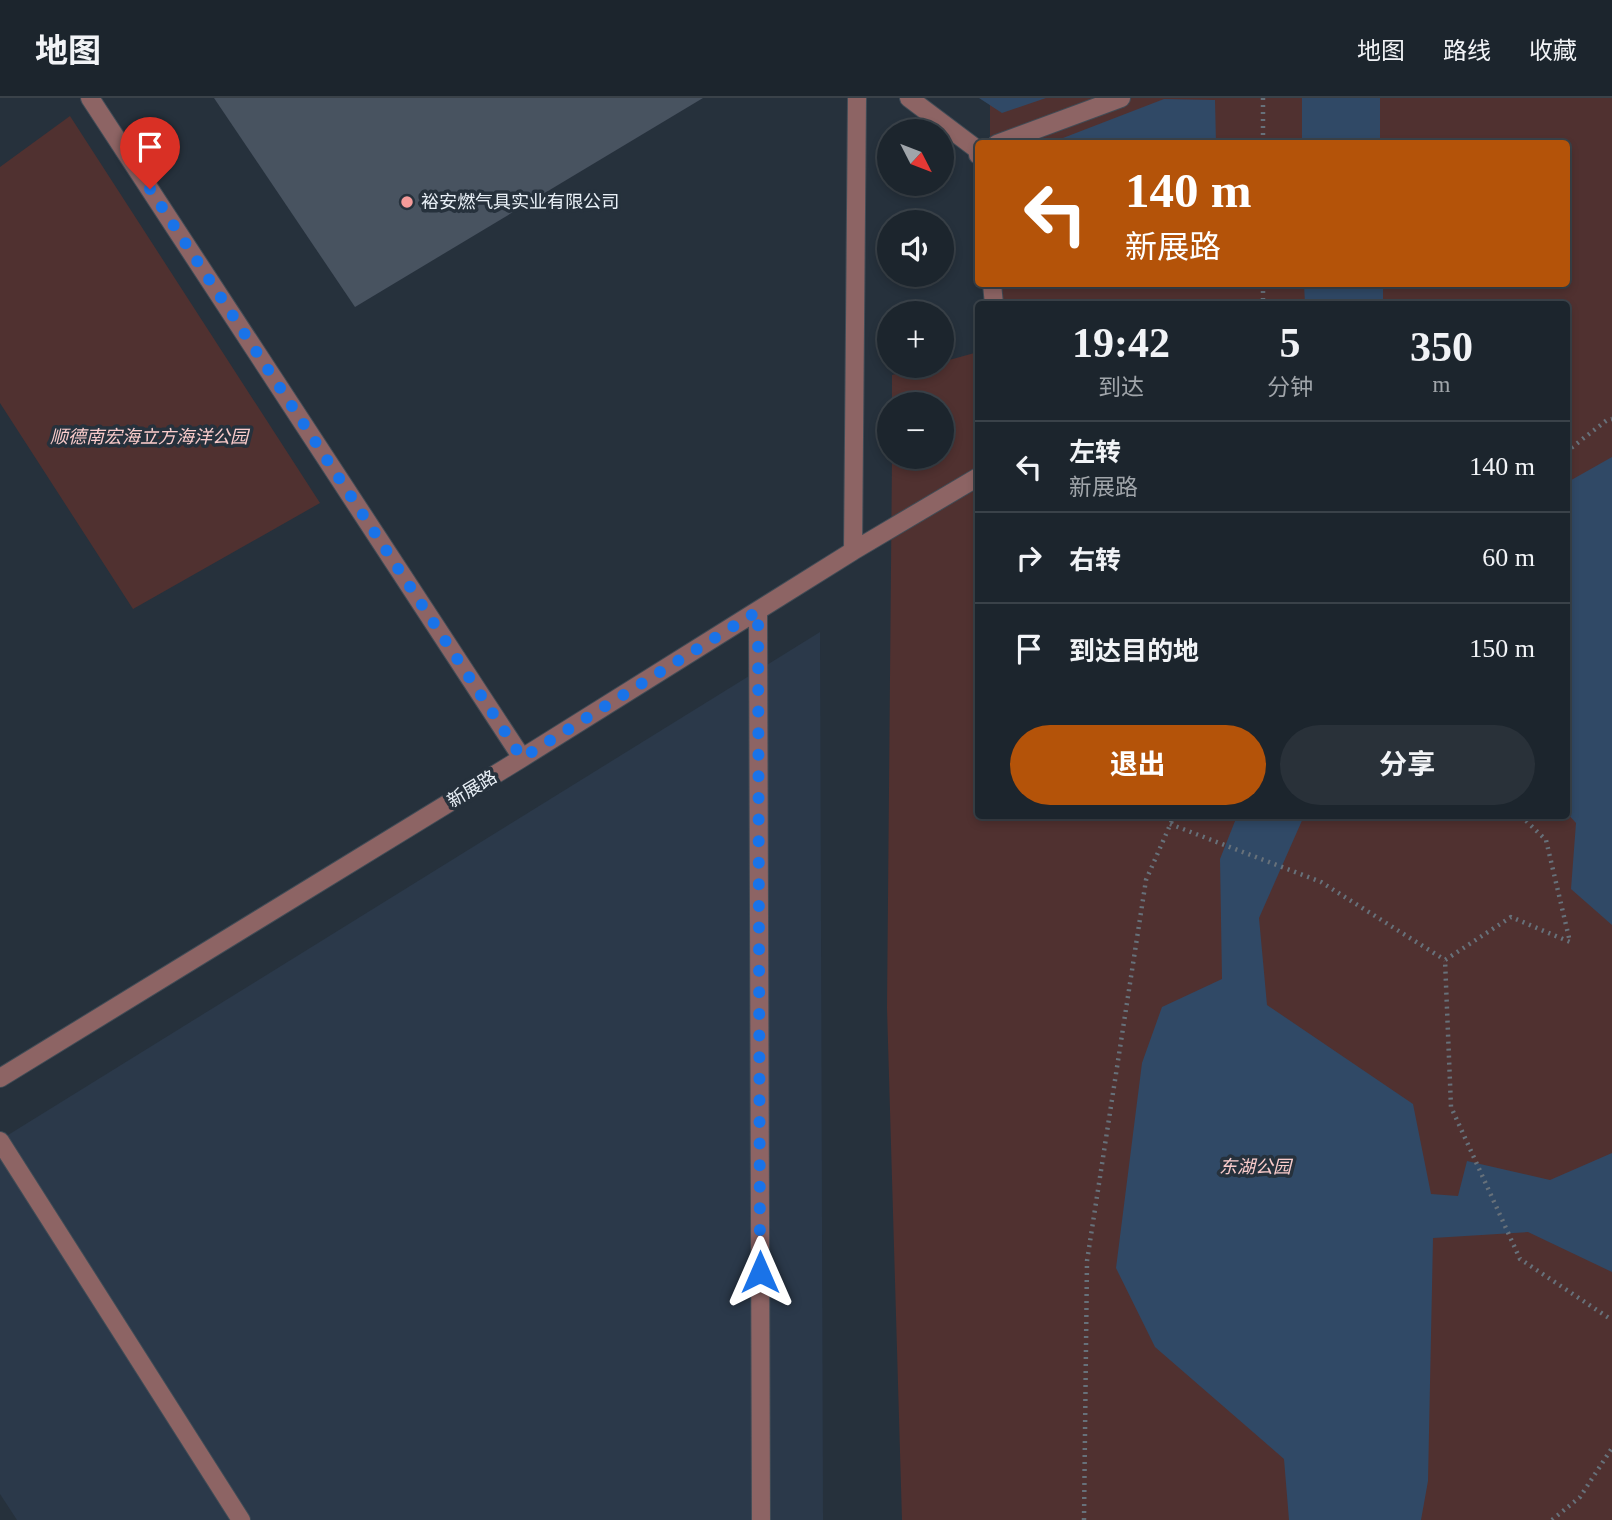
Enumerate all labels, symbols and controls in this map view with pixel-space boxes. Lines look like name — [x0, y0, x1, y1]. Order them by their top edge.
text: 地图 — [35, 33, 101, 69]
text: 地图 — [1357, 38, 1405, 64]
text: 路线 — [1443, 38, 1491, 64]
text: 收藏 — [1529, 38, 1577, 64]
pin — [120, 117, 180, 189]
north arrow — [877, 119, 954, 196]
map controls — [877, 119, 954, 469]
icon: arrive — [131, 128, 169, 166]
text: 140 m — [1125, 163, 1252, 218]
icon: left — [1010, 168, 1101, 259]
place label: 裕安燃气具实业有限公司 — [421, 192, 619, 212]
marker: 裕安燃气具实业有限公司 — [399, 194, 415, 210]
button: sound — [877, 210, 954, 287]
text: 新展路 — [1125, 229, 1221, 265]
button: + — [877, 301, 954, 378]
text: 19:42 — [1072, 320, 1170, 366]
text: 5 — [1280, 320, 1301, 366]
text: 350 — [1410, 324, 1473, 370]
text: m — [1433, 372, 1450, 397]
text: 到达 — [1098, 375, 1144, 400]
text: 分钟 — [1267, 375, 1313, 400]
button: − — [877, 392, 954, 469]
park label: 顺德南宏海立方海洋公园 — [50, 427, 251, 447]
text: 左转 — [1069, 438, 1121, 467]
icon: left — [1010, 448, 1048, 486]
text: 140 m — [1469, 452, 1535, 481]
text: 新展路 — [1069, 475, 1138, 500]
icon: right — [1010, 539, 1048, 577]
text: 60 m — [1482, 543, 1535, 572]
text: 右转 — [1069, 546, 1121, 575]
icon: arrive — [1010, 630, 1048, 668]
text: 150 m — [1469, 634, 1535, 663]
text: 到达目的地 — [1069, 637, 1199, 666]
button: 退出 — [1010, 725, 1266, 805]
button: 分享 — [1280, 725, 1535, 805]
street label: 新展路 — [444, 767, 500, 811]
park label: 东湖公园 — [1219, 1157, 1294, 1177]
position arrow — [723, 1235, 797, 1309]

